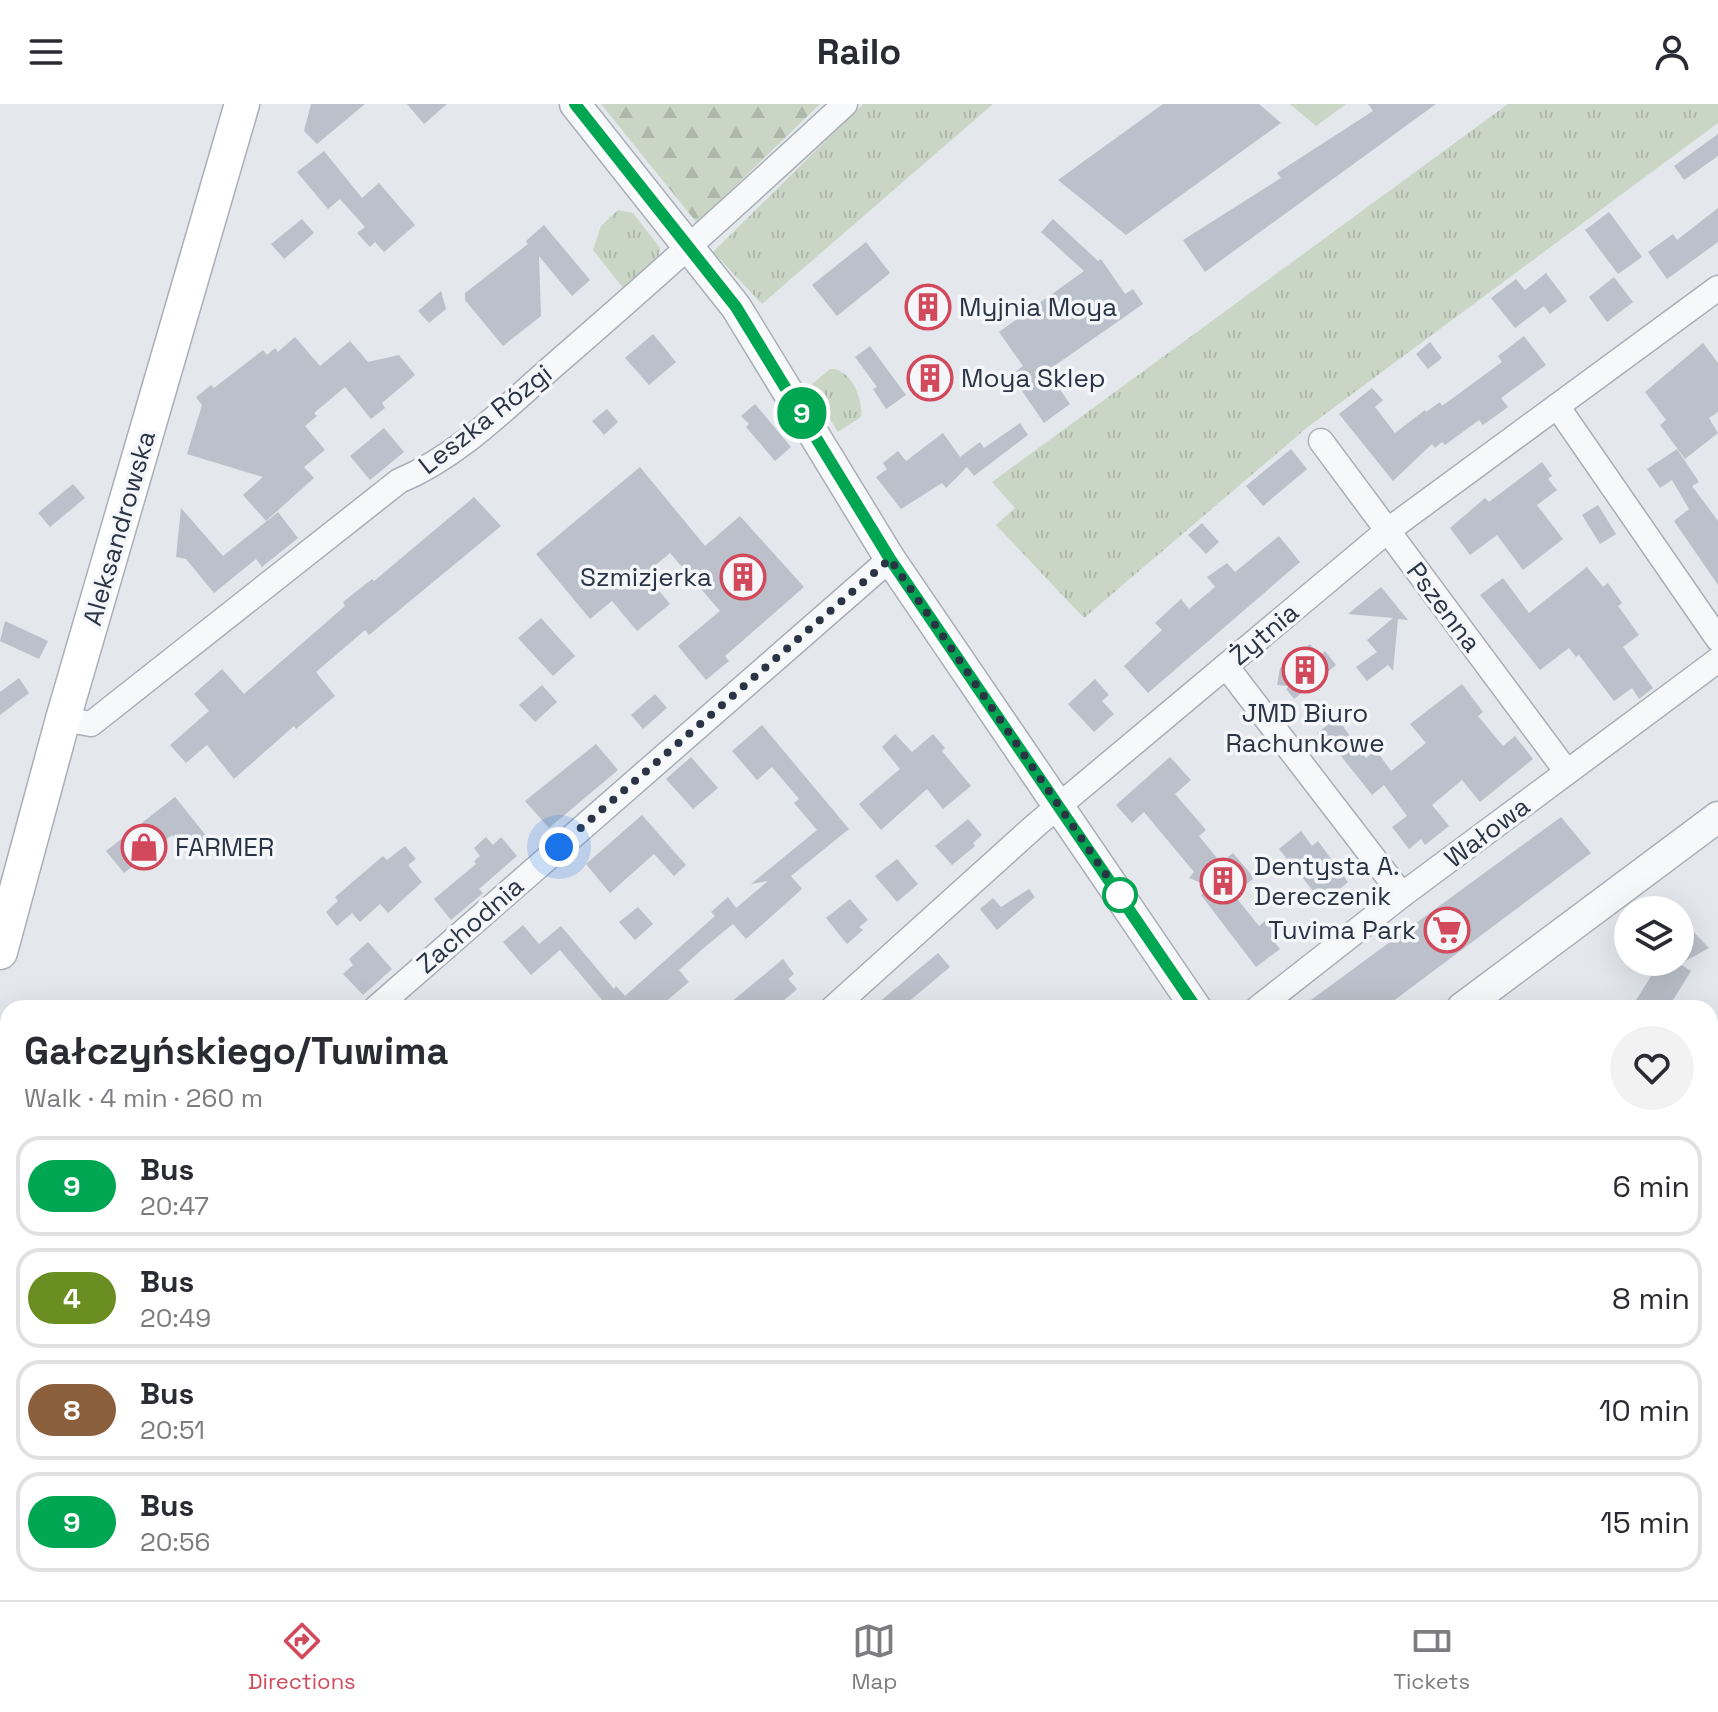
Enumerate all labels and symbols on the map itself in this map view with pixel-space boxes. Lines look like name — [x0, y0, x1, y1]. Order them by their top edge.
building icon: Myjnia Moya — [904, 283, 952, 331]
place label: Myjnia Moya — [959, 290, 1117, 324]
building icon: Moya Sklep — [906, 354, 954, 402]
street label: Leszka Rózgi — [411, 356, 559, 482]
place label: Moya Sklep — [961, 361, 1106, 395]
line badge: 9 — [776, 387, 828, 439]
street label: Aleksandrowska — [75, 427, 163, 629]
building icon: Szmizjerka — [719, 553, 767, 601]
street label: Pszenna — [1399, 555, 1489, 659]
place label: Szmizjerka — [580, 560, 712, 594]
street label: Żytnia — [1222, 595, 1306, 673]
building icon: JMD Biuro Rachunkowe — [1281, 646, 1329, 694]
place label: JMD Biuro Rachunkowe — [1225, 696, 1385, 760]
street label: Wałowa — [1438, 789, 1536, 875]
shop icon: FARMER — [120, 823, 168, 871]
your location — [539, 827, 579, 867]
place label: FARMER — [175, 830, 274, 864]
place label: Dentysta A. Dereczenik — [1254, 849, 1400, 913]
building icon: Dentysta A. Dereczenik — [1199, 857, 1247, 905]
street label: Zachodnia — [409, 869, 531, 981]
unlabelled marker — [1103, 878, 1137, 912]
supermarket icon: Tuvima Park — [1423, 906, 1471, 954]
place label: Tuvima Park — [1268, 913, 1416, 947]

